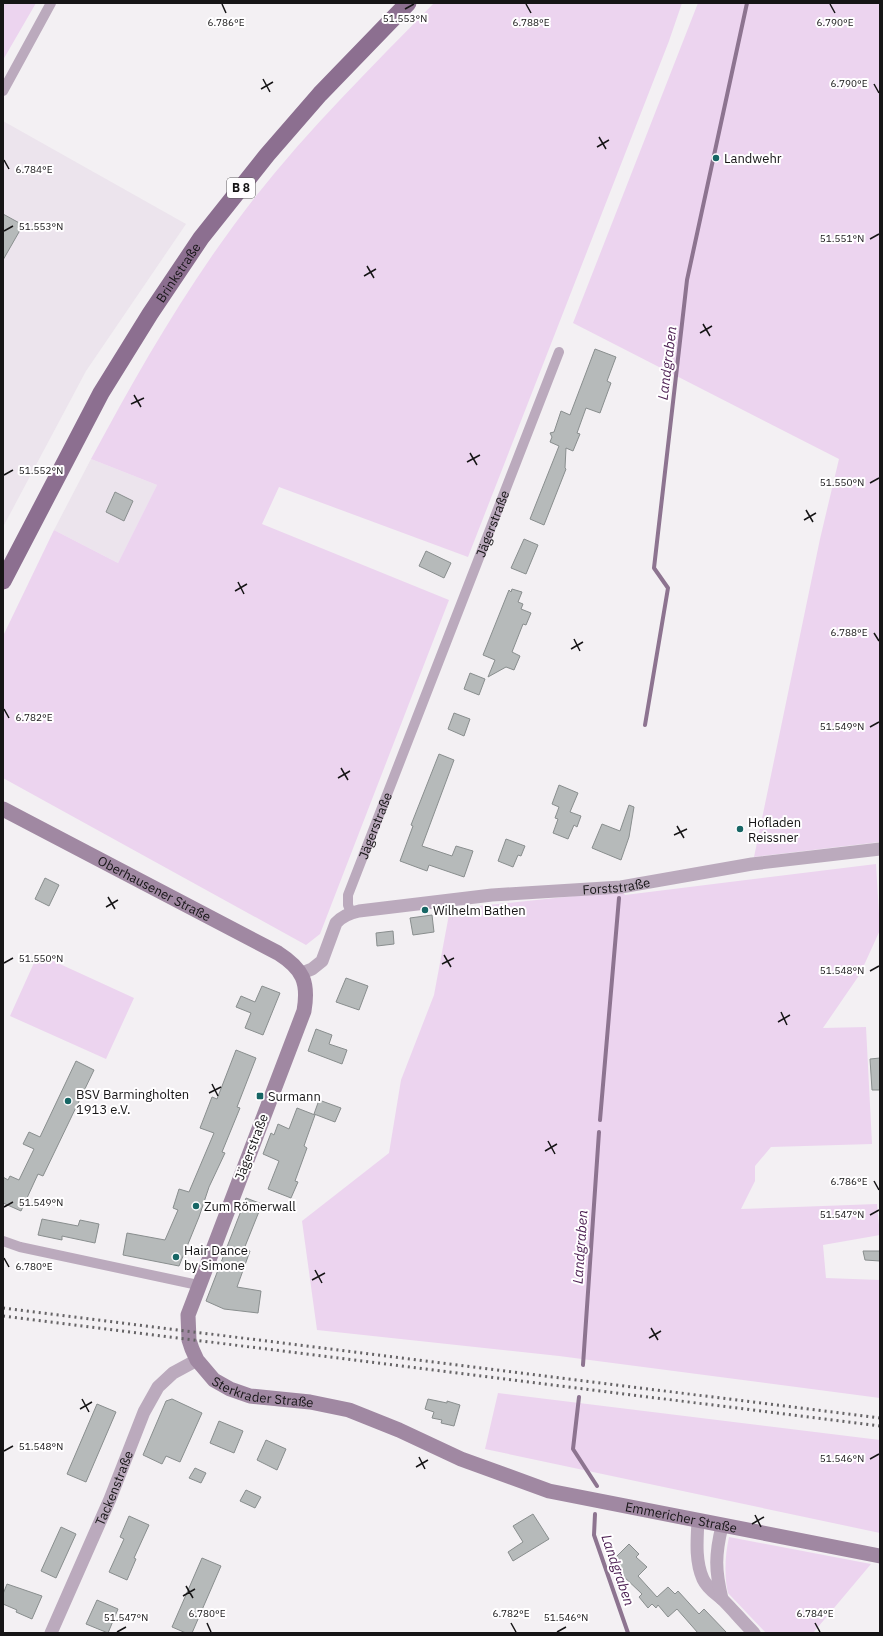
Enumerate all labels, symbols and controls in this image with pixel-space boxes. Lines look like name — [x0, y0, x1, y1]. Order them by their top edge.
text: 51.553°N — [383, 12, 427, 25]
text: 6.786°E — [207, 16, 245, 29]
text: 6.788°E — [512, 16, 550, 29]
text: 6.790°E — [816, 16, 854, 29]
text: 6.790°E — [830, 77, 868, 90]
place label: Landwehr — [724, 150, 782, 167]
marker: Landwehr — [711, 153, 721, 163]
text: 6.784°E — [15, 163, 53, 176]
road number: B 8 — [227, 178, 255, 198]
text: 51.553°N — [19, 220, 63, 233]
text: 51.551°N — [820, 232, 864, 245]
street label: Brinkstraße — [152, 240, 204, 306]
water label: Landgraben — [654, 325, 680, 401]
text: 51.552°N — [19, 464, 63, 477]
text: 51.550°N — [820, 476, 864, 489]
street label: Jägerstraße — [472, 488, 513, 560]
text: 6.788°E — [830, 626, 868, 639]
text: 6.782°E — [15, 711, 53, 724]
text: 51.549°N — [820, 720, 864, 733]
street label: Jägerstraße — [355, 790, 396, 862]
place label: Hofladen Reissner — [748, 814, 801, 846]
marker: Hofladen Reissner — [735, 824, 745, 834]
street label: Oberhausener Straße — [95, 852, 214, 925]
street label: Forststraße — [582, 874, 651, 898]
place label: Wilhelm Bathen — [433, 902, 526, 919]
marker: Wilhelm Bathen — [420, 905, 430, 915]
text: 51.550°N — [19, 952, 63, 965]
text: 51.548°N — [820, 964, 864, 977]
place label: BSV Barmingholten 1913 e.V. — [76, 1086, 189, 1118]
place label: Surmann — [268, 1088, 321, 1105]
marker: Surmann — [255, 1091, 265, 1101]
marker: BSV Barmingholten 1913 e.V. — [63, 1096, 73, 1106]
street label: Jägerstraße — [231, 1111, 272, 1183]
text: 6.786°E — [830, 1175, 868, 1188]
text: 51.549°N — [19, 1196, 63, 1209]
place label: Zum Römerwall — [204, 1198, 296, 1215]
marker: Zum Römerwall — [191, 1201, 201, 1211]
text: 51.547°N — [820, 1208, 864, 1221]
water label: Landgraben — [568, 1209, 592, 1285]
place label: Hair Dance by Simone — [184, 1242, 248, 1274]
marker: Hair Dance by Simone — [171, 1252, 181, 1262]
text: 6.780°E — [15, 1260, 53, 1273]
street label: Sterkrader Straße — [209, 1373, 315, 1412]
text: 51.548°N — [19, 1440, 63, 1453]
street label: Tackenstraße — [91, 1448, 137, 1528]
text: 51.546°N — [820, 1452, 864, 1465]
street label: Emmericher Straße — [624, 1498, 739, 1537]
water label: Landgraben — [597, 1532, 639, 1608]
text: 6.780°E — [188, 1607, 226, 1620]
text: 6.782°E — [492, 1607, 530, 1620]
text: 6.784°E — [796, 1607, 834, 1620]
text: 51.547°N — [104, 1611, 148, 1624]
text: 51.546°N — [544, 1611, 588, 1624]

